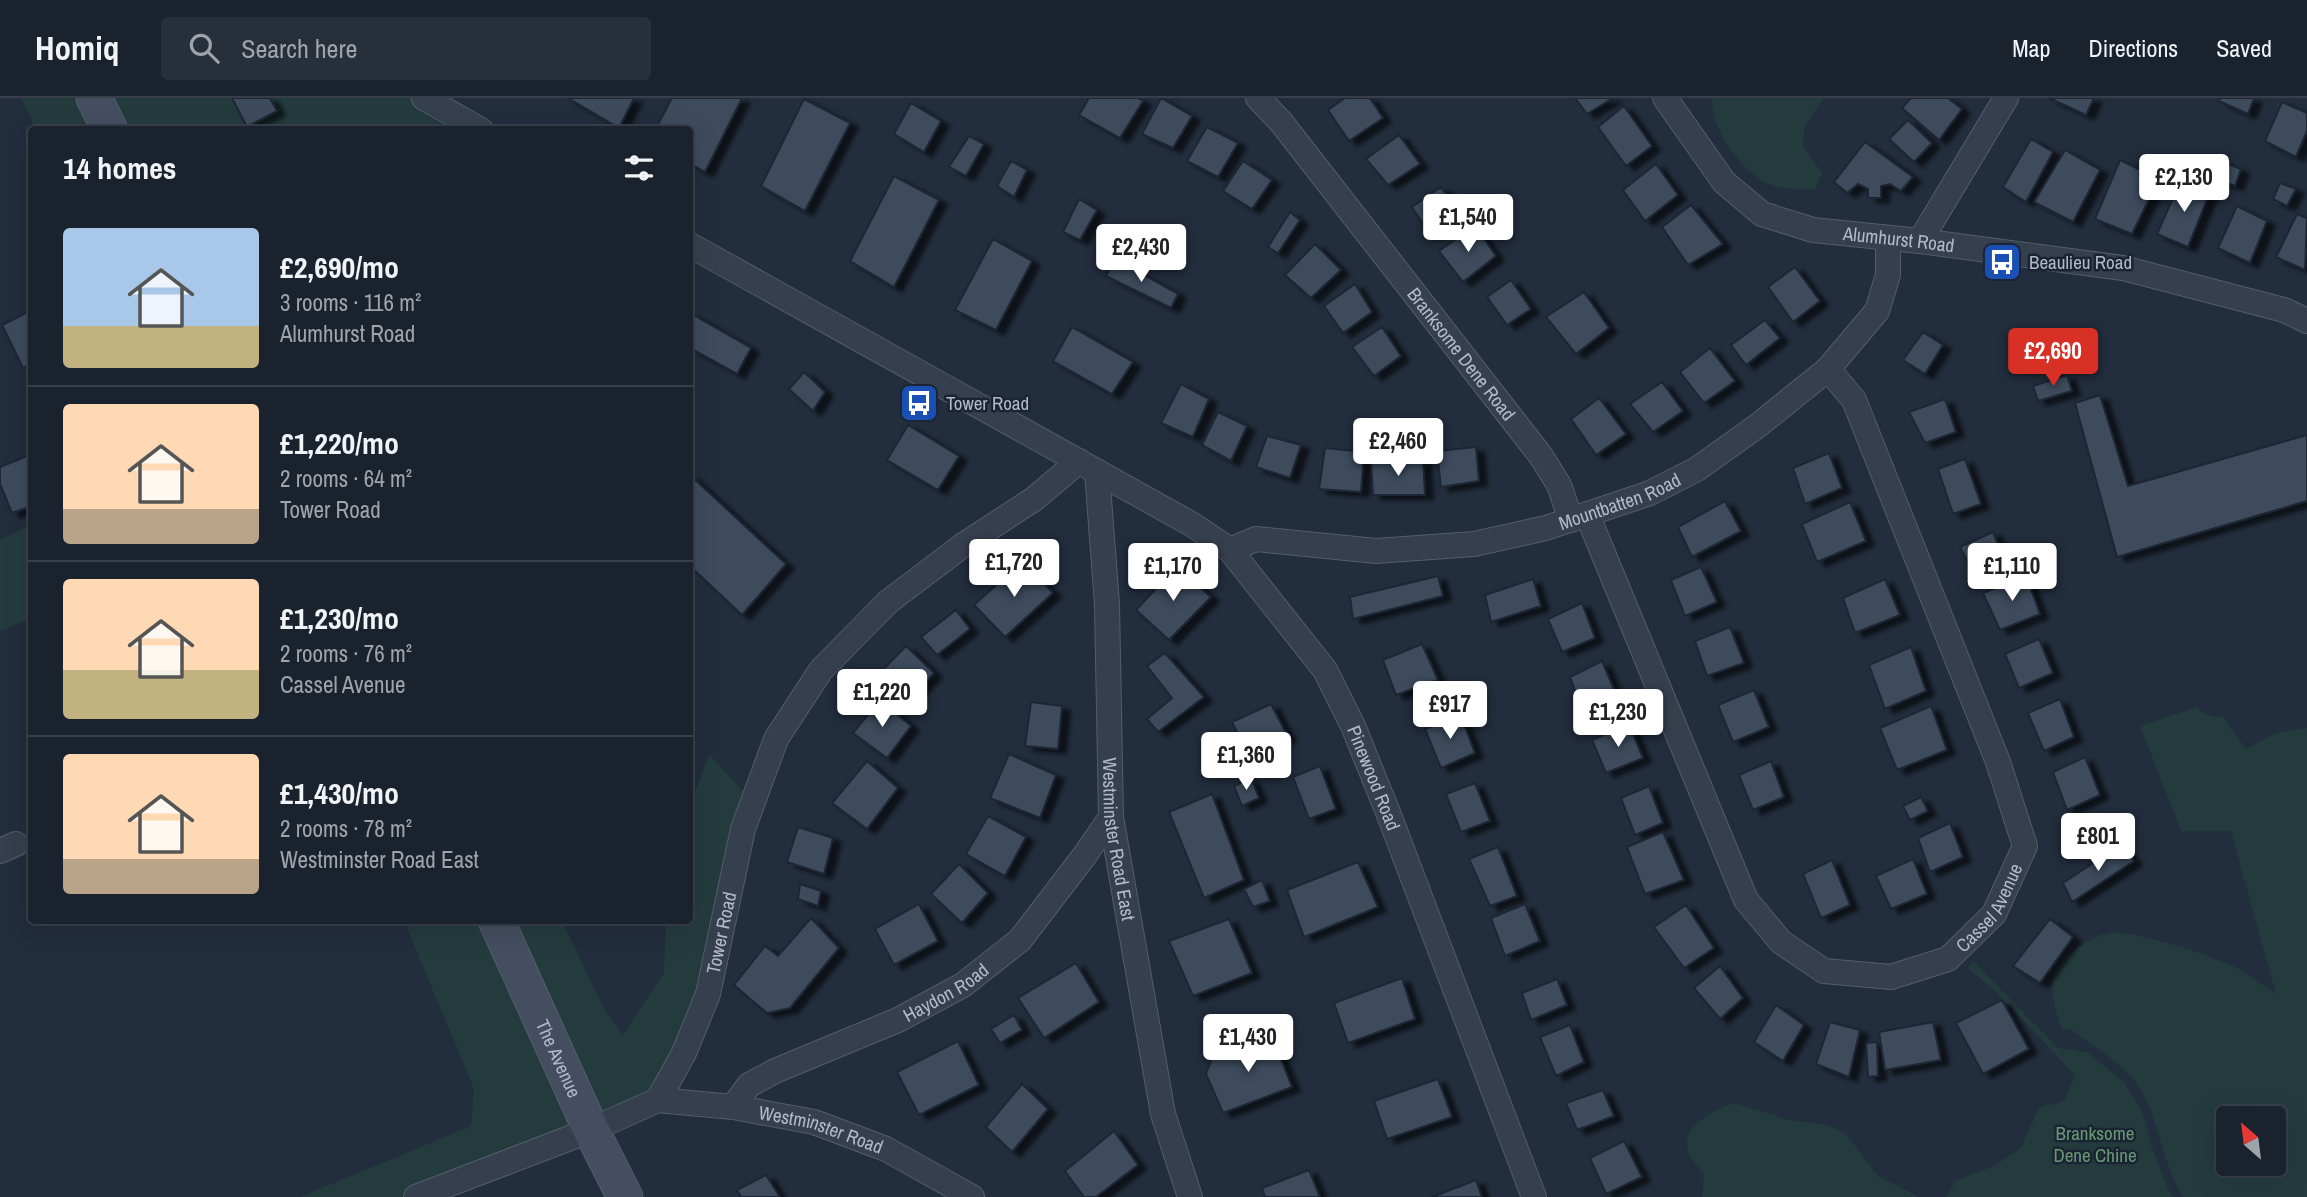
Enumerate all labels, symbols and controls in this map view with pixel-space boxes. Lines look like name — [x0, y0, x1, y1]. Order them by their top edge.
search box — [161, 17, 651, 80]
text: Homiq — [35, 26, 119, 70]
icon: search — [185, 29, 223, 67]
text: Search here — [241, 31, 357, 66]
text: Map — [2012, 32, 2050, 64]
text: Directions — [2088, 32, 2178, 64]
text: Saved — [2216, 32, 2272, 64]
text: 14 homes — [63, 148, 177, 188]
icon: filters — [620, 149, 658, 187]
pin: £2,130 — [2127, 155, 2241, 214]
text: £2,130 — [2155, 161, 2213, 192]
pin: £1,540 — [1411, 194, 1525, 254]
text: £1,540 — [1439, 201, 1497, 232]
street label: Alumhurst Road — [1841, 220, 1956, 258]
pin: £2,430 — [1084, 225, 1198, 284]
text: £2,430 — [1112, 231, 1170, 262]
bus stop icon: Beaulieu Road — [1981, 241, 2023, 283]
text: £2,690/mo — [280, 247, 399, 287]
place label: Beaulieu Road — [2029, 249, 2132, 275]
icon: home — [119, 256, 203, 340]
street label: Branksome Dene Road — [1401, 282, 1521, 426]
text: 3 rooms · 116 m² — [280, 287, 421, 318]
text: Alumhurst Road — [280, 318, 415, 349]
pin: £2,690 — [1996, 328, 2110, 388]
text: £2,690 — [2024, 335, 2082, 366]
bus stop icon: Tower Road — [898, 382, 940, 424]
place label: Tower Road — [946, 390, 1029, 416]
pin: £2,460 — [1341, 418, 1455, 478]
text: £1,220/mo — [280, 423, 399, 463]
text: £2,460 — [1369, 425, 1427, 456]
icon: home — [119, 432, 203, 516]
text: 2 rooms · 64 m² — [280, 463, 412, 494]
street label: Mountbatten Road — [1555, 467, 1685, 536]
text: Tower Road — [280, 494, 381, 525]
pin: £1,720 — [957, 540, 1071, 599]
pin: £1,170 — [1116, 544, 1230, 603]
pin: £1,110 — [1955, 544, 2069, 603]
text: £1,720 — [985, 546, 1043, 577]
text: £1,170 — [1144, 550, 1202, 581]
text: £1,110 — [1984, 550, 2040, 581]
text: £1,230/mo — [280, 598, 399, 638]
icon: home — [119, 607, 203, 691]
text: 2 rooms · 76 m² — [280, 638, 412, 669]
text: Cassel Avenue — [280, 669, 406, 700]
pin: £1,220 — [825, 670, 939, 729]
text: £1,220 — [853, 676, 911, 707]
pin: £917 — [1409, 682, 1491, 741]
text: £917 — [1429, 688, 1471, 719]
pin: £1,230 — [1561, 690, 1675, 749]
text: £1,230 — [1589, 696, 1647, 727]
street label: Pinewood Road — [1341, 722, 1407, 834]
pin: £1,360 — [1189, 732, 1303, 792]
text: £1,360 — [1217, 739, 1275, 770]
street label: Westminster Road East — [1097, 757, 1142, 923]
text: £1,430/mo — [280, 773, 399, 813]
icon: home — [119, 782, 203, 866]
text: 2 rooms · 78 m² — [280, 813, 412, 844]
pin: £801 — [2057, 814, 2139, 873]
text: £801 — [2077, 820, 2119, 851]
text: Westminster Road East — [280, 844, 479, 875]
street label: Cassel Avenue — [1950, 859, 2028, 958]
street label: Tower Road — [700, 889, 742, 976]
street label: Haydon Road — [898, 957, 994, 1028]
pin: £1,430 — [1191, 1014, 1305, 1074]
street label: The Avenue — [530, 1015, 588, 1102]
text: £1,430 — [1219, 1021, 1277, 1052]
street label: Westminster Road — [757, 1099, 887, 1160]
north arrow — [2216, 1106, 2286, 1176]
map controls — [2216, 1106, 2286, 1176]
park label: Branksome Dene Chine — [2053, 1120, 2137, 1168]

